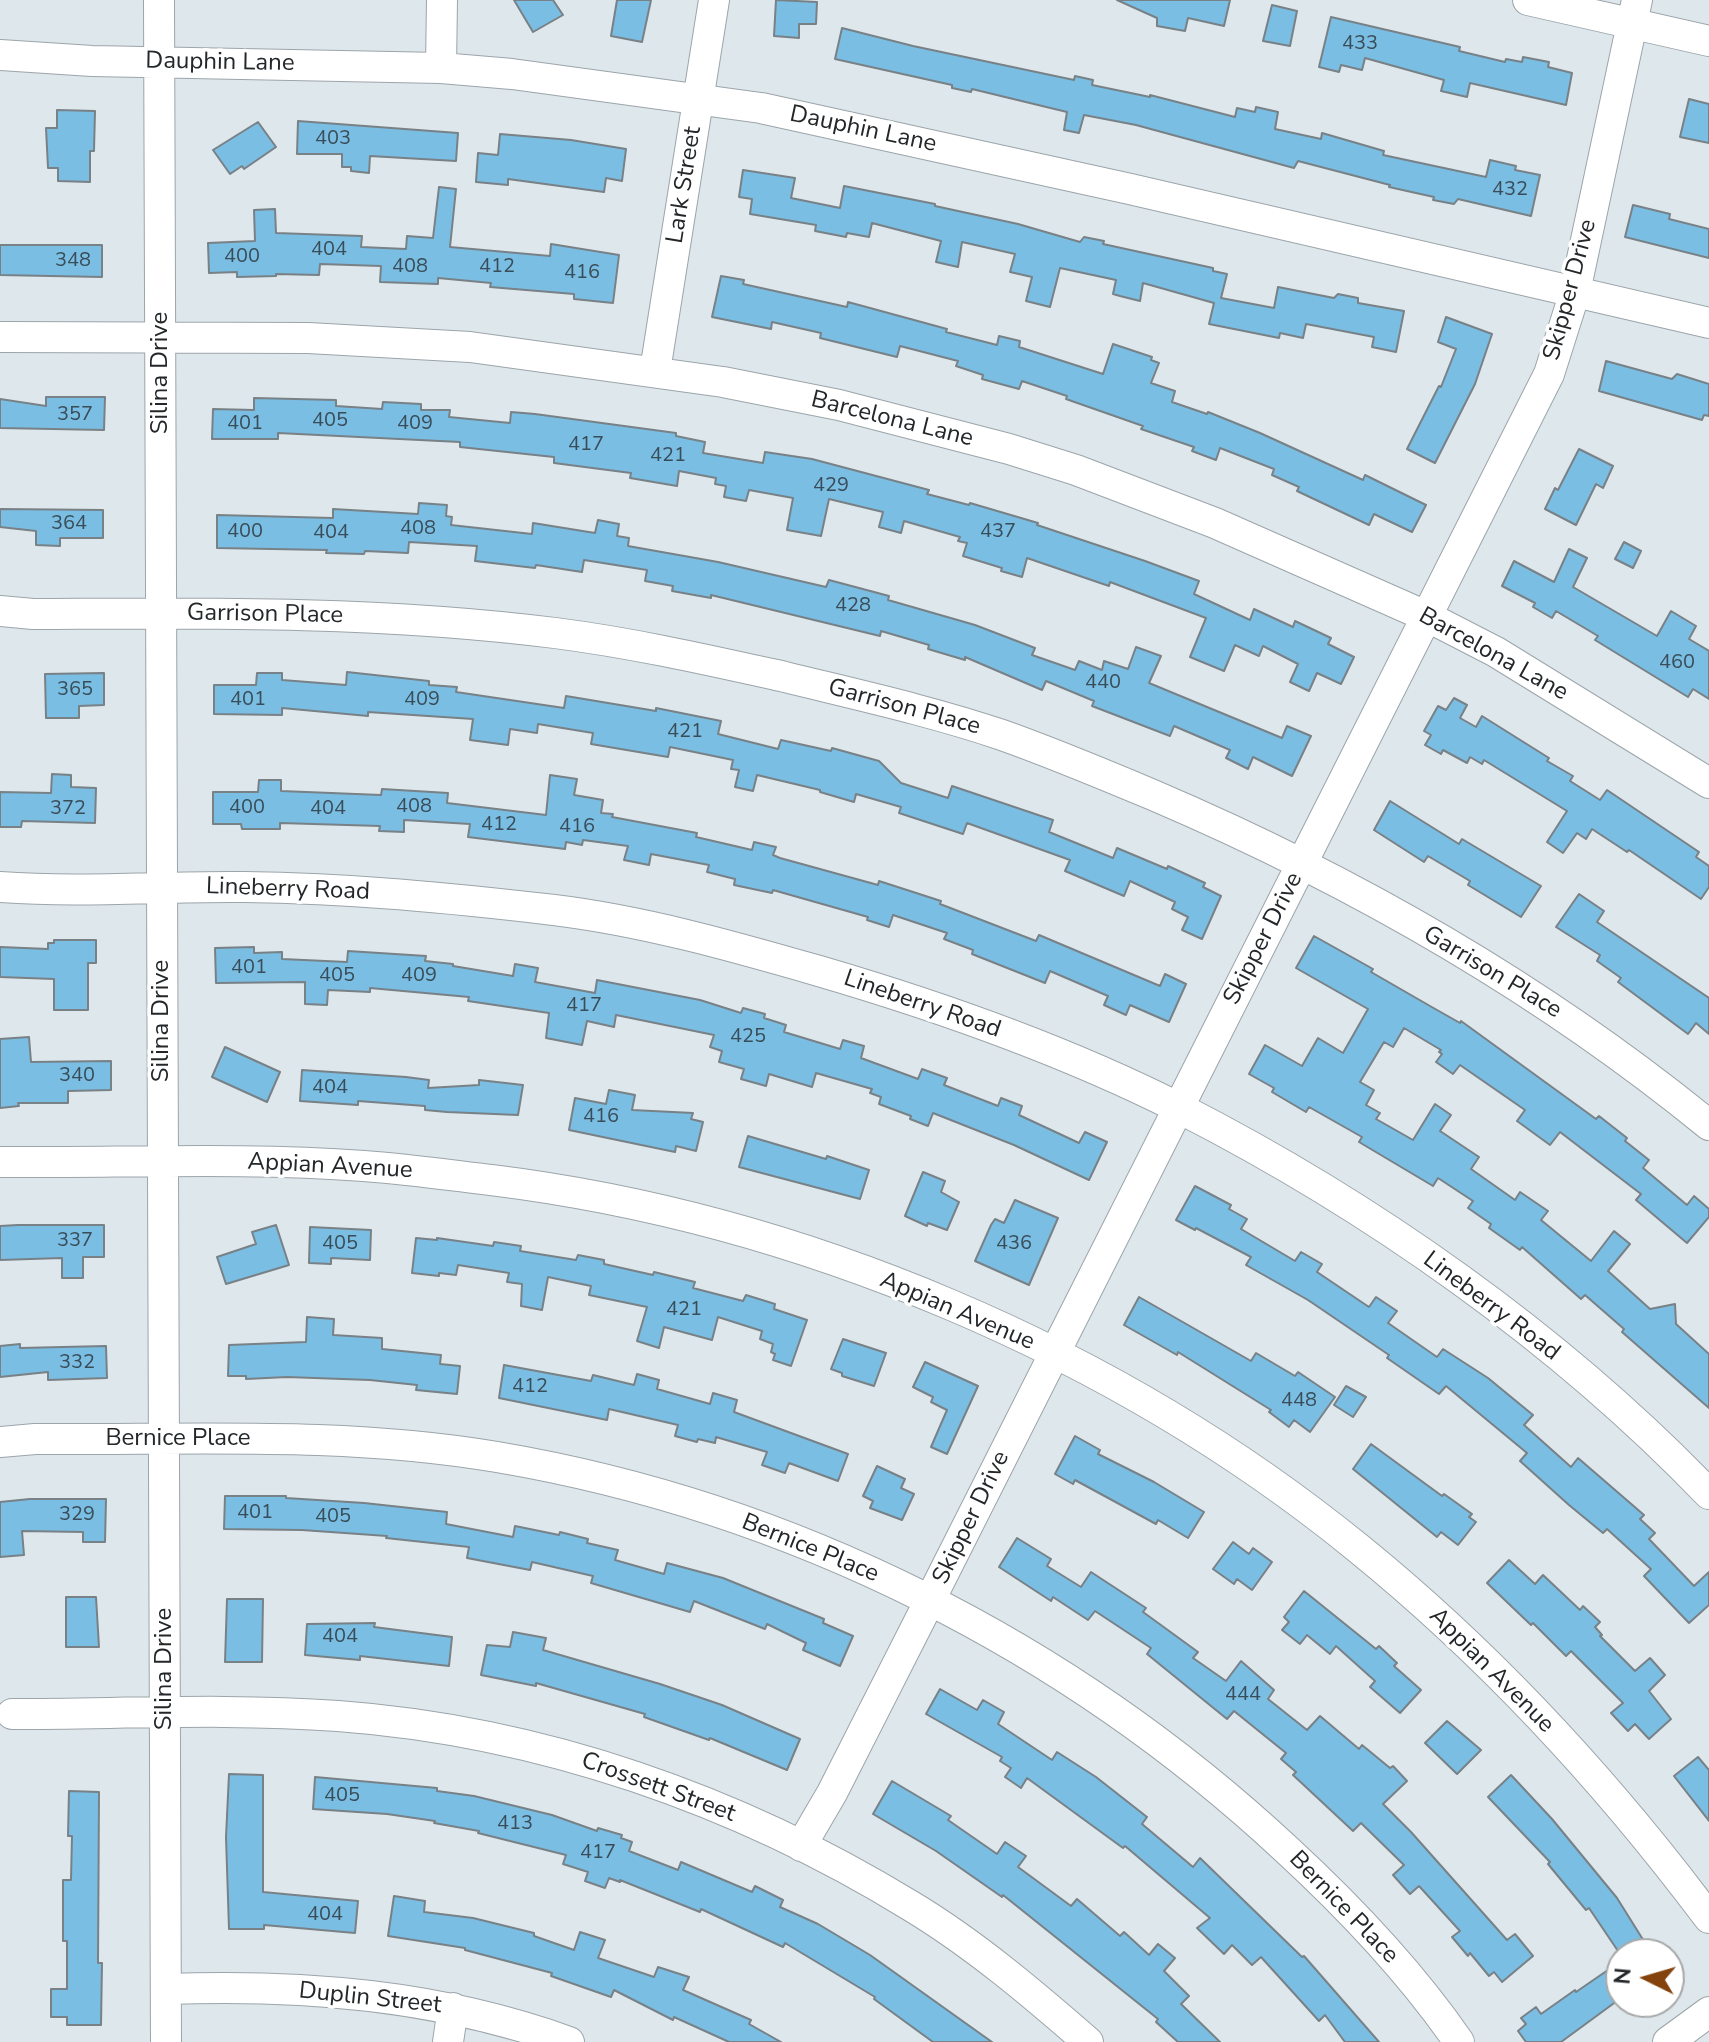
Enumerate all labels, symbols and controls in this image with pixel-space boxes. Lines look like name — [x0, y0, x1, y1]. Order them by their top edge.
house number: 433 — [1342, 32, 1378, 56]
street label: Dauphin Lane — [145, 47, 295, 79]
street label: Dauphin Lane — [787, 100, 939, 160]
street label: Lark Street — [662, 124, 708, 246]
house number: 403 — [315, 127, 351, 151]
house number: 432 — [1492, 178, 1528, 202]
street label: Skipper Drive — [1538, 216, 1604, 364]
house number: 404 — [311, 238, 347, 262]
house number: 400 — [224, 245, 260, 269]
house number: 348 — [55, 249, 91, 273]
house number: 408 — [392, 255, 428, 279]
house number: 412 — [479, 255, 515, 279]
house number: 416 — [564, 261, 600, 285]
street label: Silina Drive — [147, 312, 175, 434]
street label: Barcelona Lane — [808, 386, 976, 454]
house number: 357 — [57, 403, 93, 427]
house number: 405 — [312, 409, 348, 433]
house number: 401 — [227, 412, 263, 436]
house number: 409 — [397, 412, 433, 436]
house number: 417 — [568, 433, 604, 457]
house number: 421 — [650, 444, 686, 468]
house number: 429 — [813, 474, 849, 498]
house number: 364 — [51, 512, 87, 536]
house number: 408 — [400, 517, 436, 541]
house number: 400 — [227, 520, 263, 544]
house number: 437 — [980, 520, 1016, 544]
house number: 404 — [313, 521, 349, 545]
house number: 428 — [835, 594, 871, 618]
street label: Garrison Place — [187, 599, 343, 631]
street label: Barcelona Lane — [1413, 602, 1573, 708]
house number: 460 — [1659, 651, 1695, 675]
house number: 440 — [1085, 671, 1121, 695]
street label: Garrison Place — [825, 674, 983, 742]
house number: 365 — [57, 678, 93, 702]
house number: 401 — [230, 688, 266, 712]
house number: 409 — [404, 688, 440, 712]
house number: 421 — [667, 720, 703, 744]
house number: 408 — [396, 795, 432, 819]
house number: 400 — [229, 796, 265, 820]
house number: 372 — [50, 797, 86, 821]
house number: 404 — [310, 797, 346, 821]
house number: 412 — [481, 813, 517, 837]
house number: 416 — [559, 815, 595, 839]
street label: Skipper Drive — [1218, 868, 1310, 1010]
street label: Lineberry Road — [206, 873, 370, 907]
street label: Garrison Place — [1418, 920, 1566, 1026]
house number: 401 — [231, 956, 267, 980]
street label: Silina Drive — [148, 960, 176, 1082]
house number: 405 — [319, 964, 355, 988]
house number: 409 — [401, 964, 437, 988]
street label: Lineberry Road — [840, 965, 1004, 1045]
house number: 417 — [566, 994, 602, 1018]
house number: 425 — [730, 1025, 766, 1049]
house number: 340 — [59, 1064, 95, 1088]
house number: 404 — [312, 1076, 348, 1100]
house number: 416 — [583, 1105, 619, 1129]
street label: Appian Avenue — [247, 1148, 413, 1186]
house number: 337 — [57, 1229, 93, 1253]
house number: 405 — [322, 1232, 358, 1256]
house number: 436 — [996, 1232, 1032, 1256]
street label: Lineberry Road — [1417, 1246, 1565, 1368]
street label: Appian Avenue — [875, 1266, 1039, 1358]
house number: 421 — [666, 1298, 702, 1322]
house number: 332 — [59, 1351, 95, 1375]
house number: 412 — [512, 1375, 548, 1399]
house number: 448 — [1281, 1389, 1317, 1413]
street label: Bernice Place — [105, 1425, 251, 1453]
street label: Skipper Drive — [927, 1447, 1017, 1589]
house number: 401 — [237, 1501, 273, 1525]
house number: 329 — [59, 1503, 95, 1527]
house number: 405 — [315, 1505, 351, 1529]
street label: Bernice Place — [737, 1508, 883, 1590]
street label: Appian Avenue — [1422, 1602, 1560, 1740]
street label: Silina Drive — [151, 1608, 179, 1730]
house number: 404 — [322, 1625, 358, 1649]
house number: 444 — [1225, 1683, 1261, 1707]
street label: Crossett Street — [577, 1747, 739, 1829]
house number: 405 — [324, 1784, 360, 1808]
house number: 413 — [497, 1812, 533, 1836]
house number: 417 — [580, 1841, 616, 1865]
street label: Bernice Place — [1282, 1846, 1404, 1970]
house number: 404 — [307, 1903, 343, 1927]
north arrow — [1605, 1938, 1685, 2018]
text: N — [1607, 1967, 1639, 1986]
street label: Duplin Street — [297, 1977, 443, 2021]

